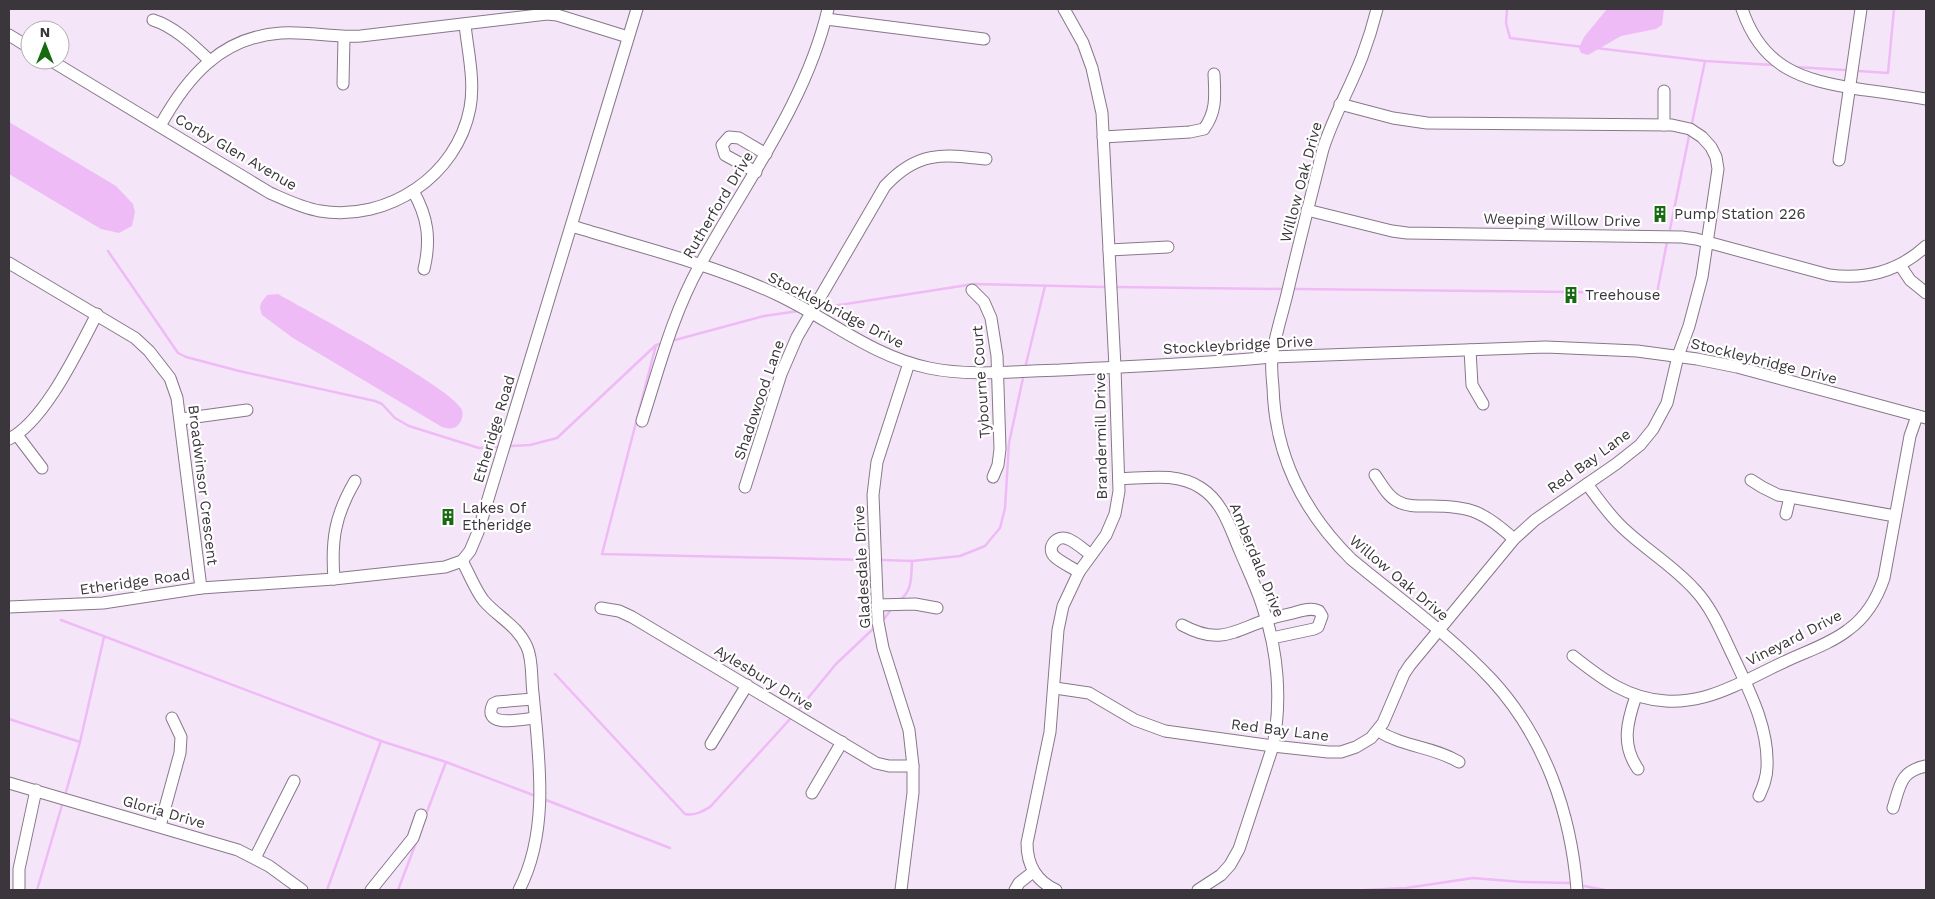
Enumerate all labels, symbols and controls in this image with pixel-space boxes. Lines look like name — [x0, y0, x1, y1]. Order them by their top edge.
north arrow — [20, 20, 70, 70]
text: N — [40, 24, 50, 40]
street label: Corby Glen Avenue — [172, 110, 300, 194]
street label: Willow Oak Drive — [1276, 120, 1326, 244]
street label: Rutherford Drive — [679, 148, 757, 262]
building icon: Pump Station 226 — [1650, 204, 1670, 224]
place label: Pump Station 226 — [1674, 205, 1806, 223]
street label: Weeping Willow Drive — [1483, 210, 1641, 230]
street label: Stockleybridge Drive — [765, 268, 907, 352]
building icon: Treehouse — [1561, 285, 1581, 305]
place label: Treehouse — [1585, 286, 1660, 304]
street label: Tybourne Court — [968, 324, 994, 439]
street label: Stockleybridge Drive — [1162, 332, 1314, 358]
street label: Stockleybridge Drive — [1689, 334, 1839, 388]
street label: Shadowood Lane — [730, 338, 788, 462]
street label: Brandermill Drive — [1091, 372, 1111, 500]
street label: Etheridge Road — [469, 373, 519, 485]
street label: Broadwinsor Crescent — [184, 404, 222, 567]
street label: Red Bay Lane — [1544, 425, 1634, 497]
place label: Lakes Of Etheridge — [462, 499, 532, 534]
street label: Amberdale Drive — [1226, 500, 1288, 620]
street label: Gladesdale Drive — [850, 505, 874, 629]
building icon: Lakes Of Etheridge — [438, 507, 458, 527]
street label: Willow Oak Drive — [1346, 531, 1452, 625]
street label: Etheridge Road — [79, 565, 191, 599]
street label: Vineyard Drive — [1743, 606, 1845, 670]
street label: Aylesbury Drive — [711, 641, 817, 715]
street label: Red Bay Lane — [1230, 715, 1330, 745]
street label: Gloria Drive — [121, 792, 207, 832]

